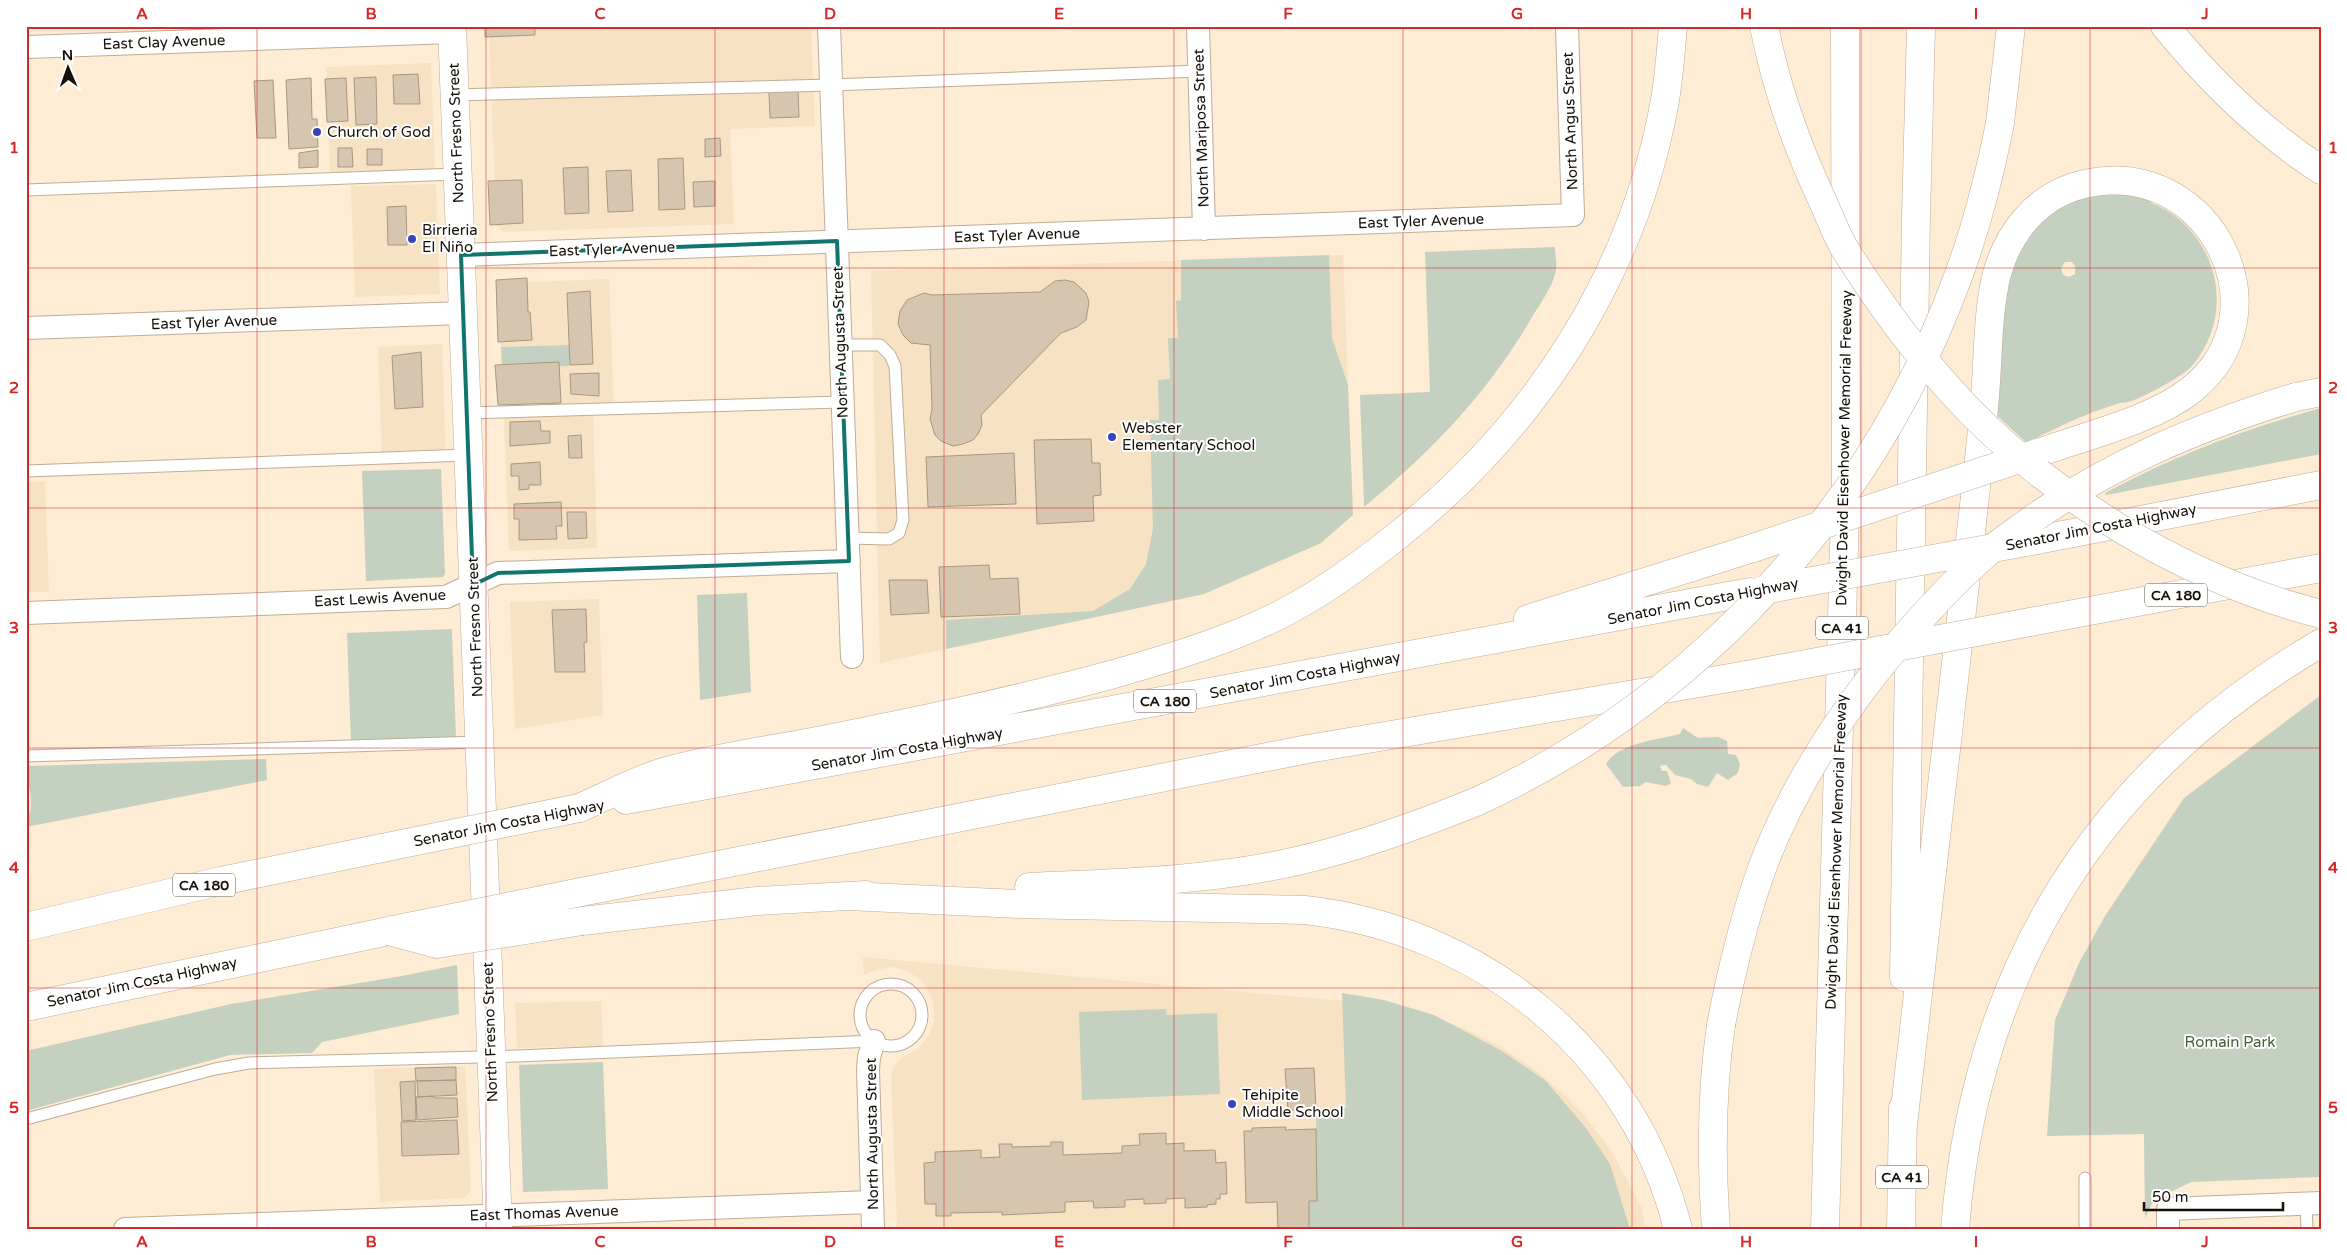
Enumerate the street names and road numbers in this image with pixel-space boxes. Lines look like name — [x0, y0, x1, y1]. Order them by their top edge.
street label: East Clay Avenue — [102, 31, 226, 53]
street label: North Mariposa Street — [1189, 48, 1213, 208]
street label: North Angus Street — [1559, 51, 1581, 190]
street label: North Fresno Street — [445, 62, 467, 203]
street label: East Tyler Avenue — [1358, 210, 1484, 232]
street label: East Tyler Avenue — [954, 224, 1080, 246]
street label: East Tyler Avenue — [549, 238, 675, 260]
street label: North Augusta Street — [828, 265, 852, 418]
street label: Dwight David Eisenhower Memorial Freeway — [1832, 290, 1856, 606]
street label: East Tyler Avenue — [151, 311, 277, 333]
street label: Senator Jim Costa Highway — [2004, 500, 2198, 554]
street label: North Fresno Street — [464, 556, 486, 697]
street label: Senator Jim Costa Highway — [1606, 574, 1800, 628]
road number: CA 180 — [2145, 584, 2207, 606]
street label: East Lewis Avenue — [314, 586, 446, 610]
road number: CA 41 — [1816, 616, 1868, 640]
street label: Senator Jim Costa Highway — [1208, 648, 1402, 702]
road number: CA 180 — [1134, 689, 1196, 712]
street label: Dwight David Eisenhower Memorial Freeway — [1821, 694, 1851, 1010]
street label: Senator Jim Costa Highway — [810, 723, 1004, 775]
street label: Senator Jim Costa Highway — [412, 796, 606, 850]
road number: CA 180 — [173, 874, 235, 896]
street label: Senator Jim Costa Highway — [45, 953, 239, 1011]
street label: North Fresno Street — [479, 961, 501, 1102]
street label: North Augusta Street — [862, 1057, 882, 1210]
road number: CA 41 — [1876, 1166, 1928, 1188]
street label: East Thomas Avenue — [469, 1201, 619, 1225]

